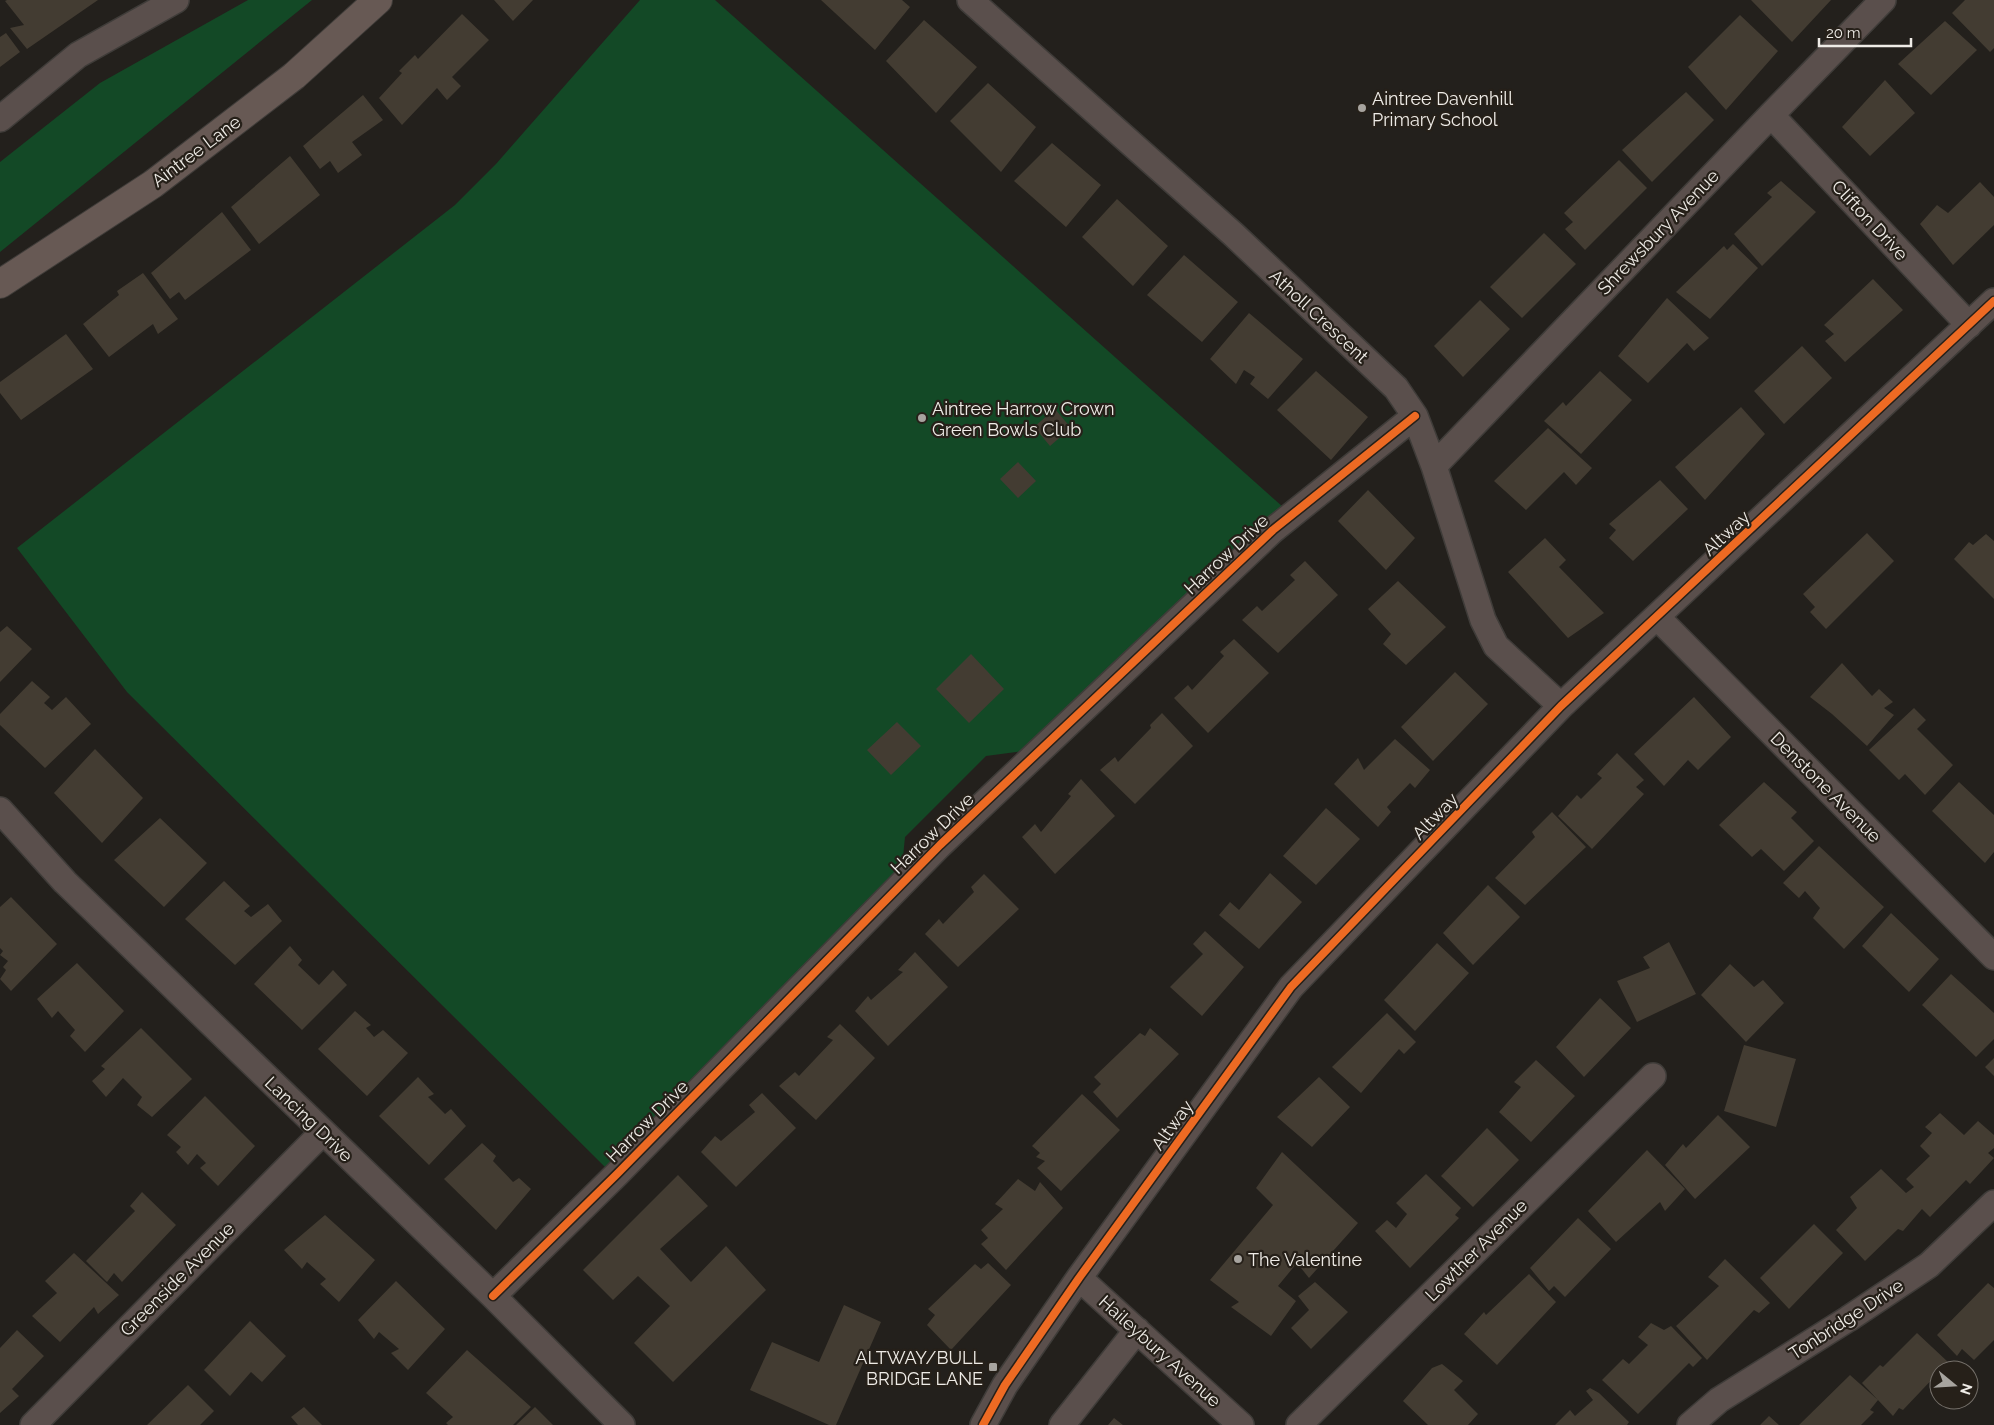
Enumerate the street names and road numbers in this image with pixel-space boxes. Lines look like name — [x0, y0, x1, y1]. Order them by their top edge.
street label: Aintree Lane — [147, 111, 245, 191]
street label: Shrewsbury Avenue — [1593, 165, 1723, 299]
street label: Clifton Drive — [1828, 176, 1913, 265]
street label: Atholl Crescent — [1265, 265, 1373, 367]
street label: Altway — [1698, 506, 1754, 560]
street label: Harrow Drive — [1180, 509, 1273, 598]
street label: Denstone Avenue — [1766, 727, 1886, 847]
street label: Harrow Drive — [886, 788, 978, 878]
street label: Altway — [1408, 788, 1462, 844]
street label: Lancing Drive — [261, 1072, 358, 1166]
street label: Harrow Drive — [602, 1075, 693, 1166]
street label: Altway — [1147, 1096, 1197, 1154]
street label: Lowther Avenue — [1421, 1194, 1532, 1305]
street label: Greenside Avenue — [116, 1217, 239, 1340]
street label: Tonbridge Drive — [1785, 1274, 1907, 1364]
street label: Haileybury Avenue — [1095, 1291, 1225, 1411]

